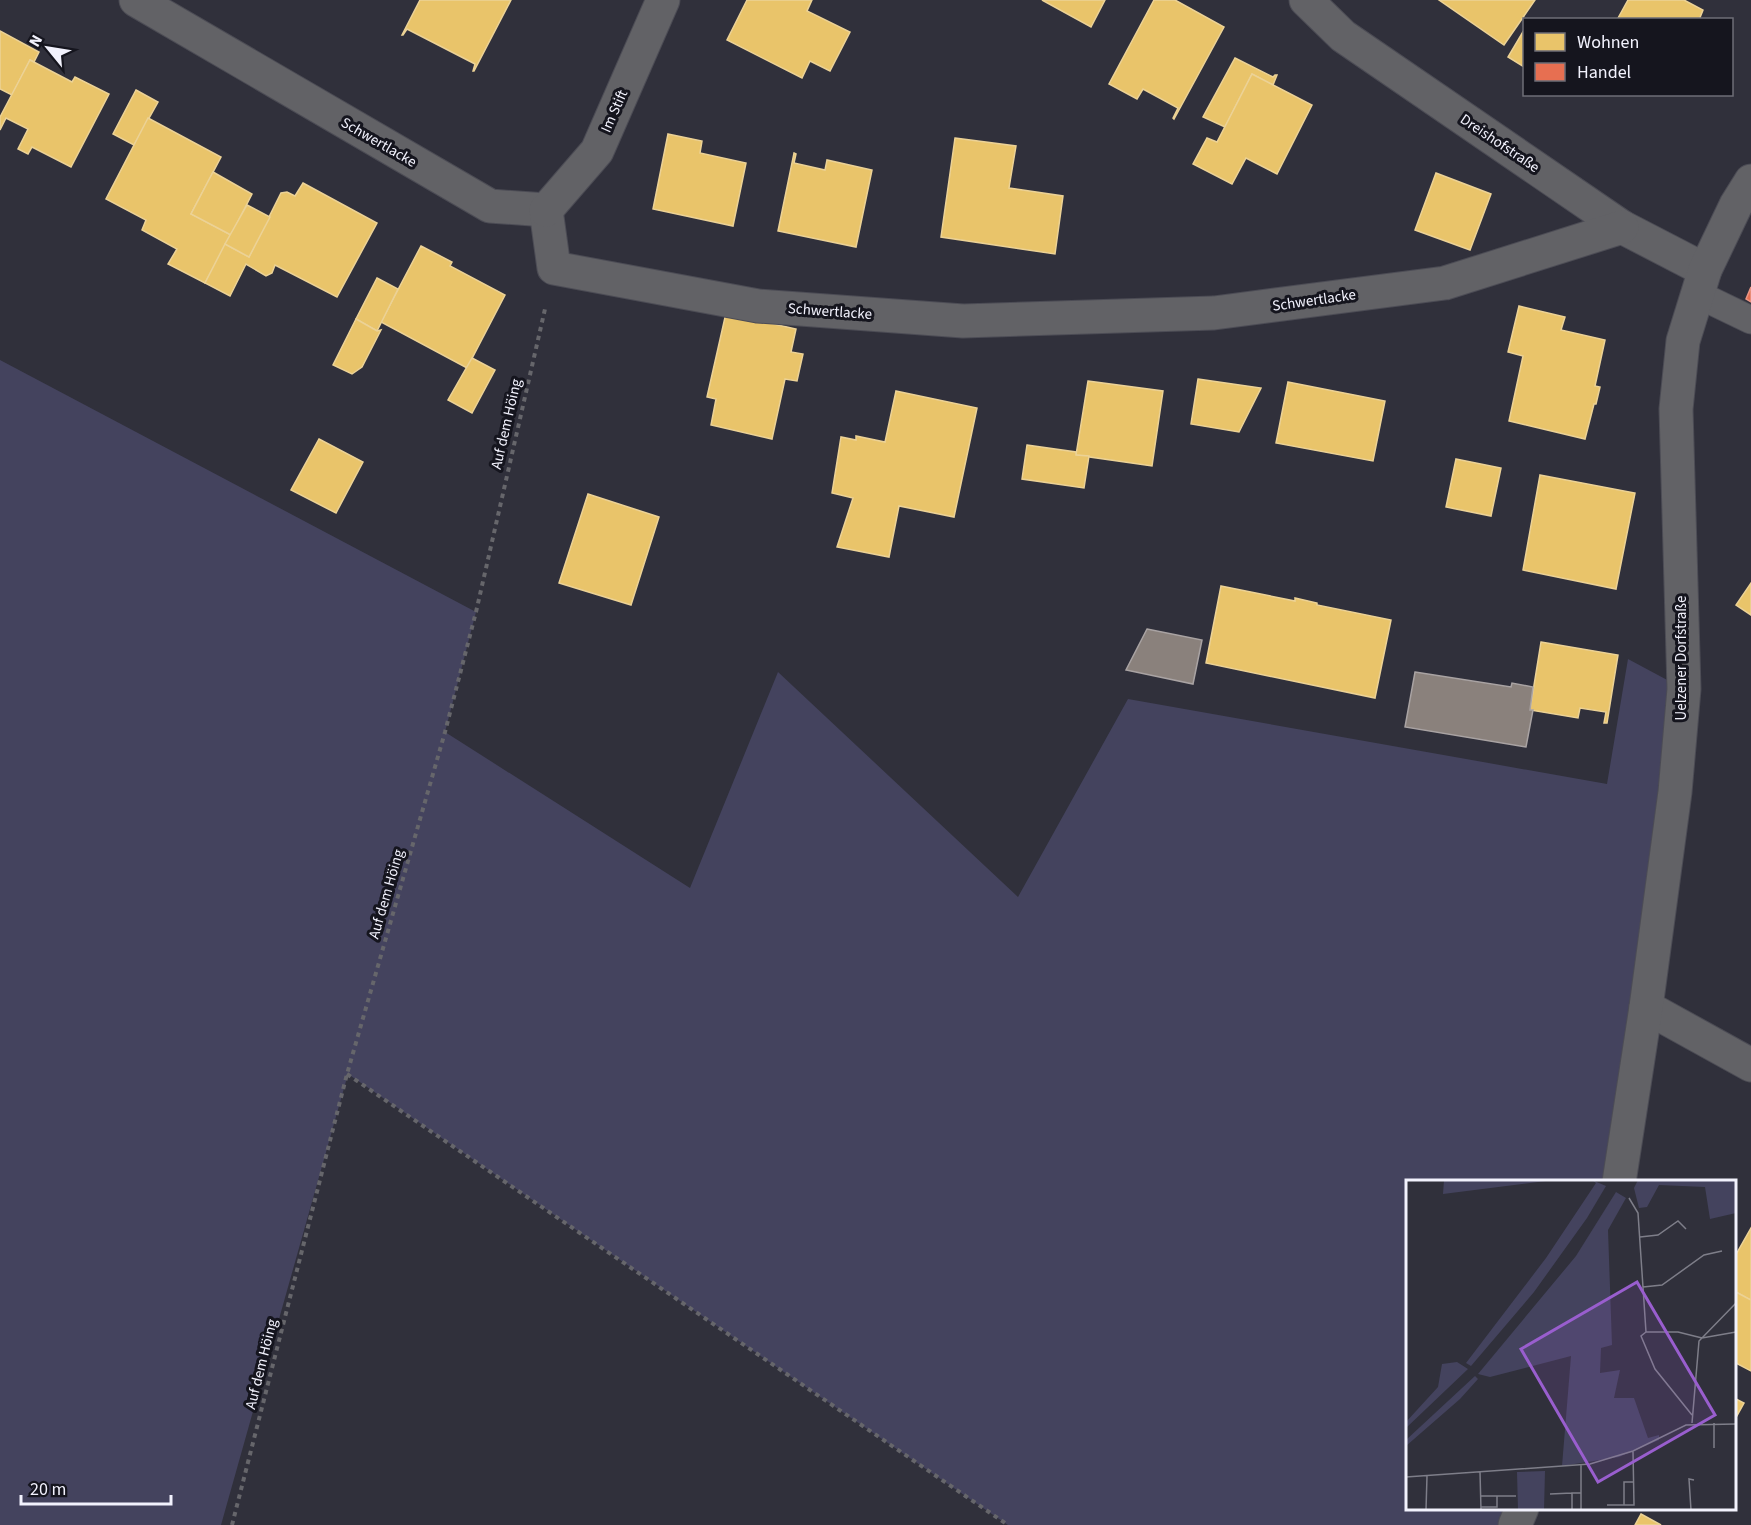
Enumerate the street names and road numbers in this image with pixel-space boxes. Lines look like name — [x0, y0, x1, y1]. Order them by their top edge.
street label: Im Stift — [596, 86, 633, 136]
street label: Dreishofstraße — [1456, 109, 1544, 178]
street label: Schwertlacke — [337, 112, 420, 173]
street label: Schwertlacke — [1271, 284, 1357, 317]
street label: Schwertlacke — [787, 298, 873, 325]
street label: Auf dem Höing — [486, 376, 527, 471]
street label: Uelzener Dorfstraße — [1671, 596, 1692, 720]
street label: Auf dem Höing — [364, 847, 409, 941]
street label: Auf dem Höing — [240, 1316, 283, 1411]

